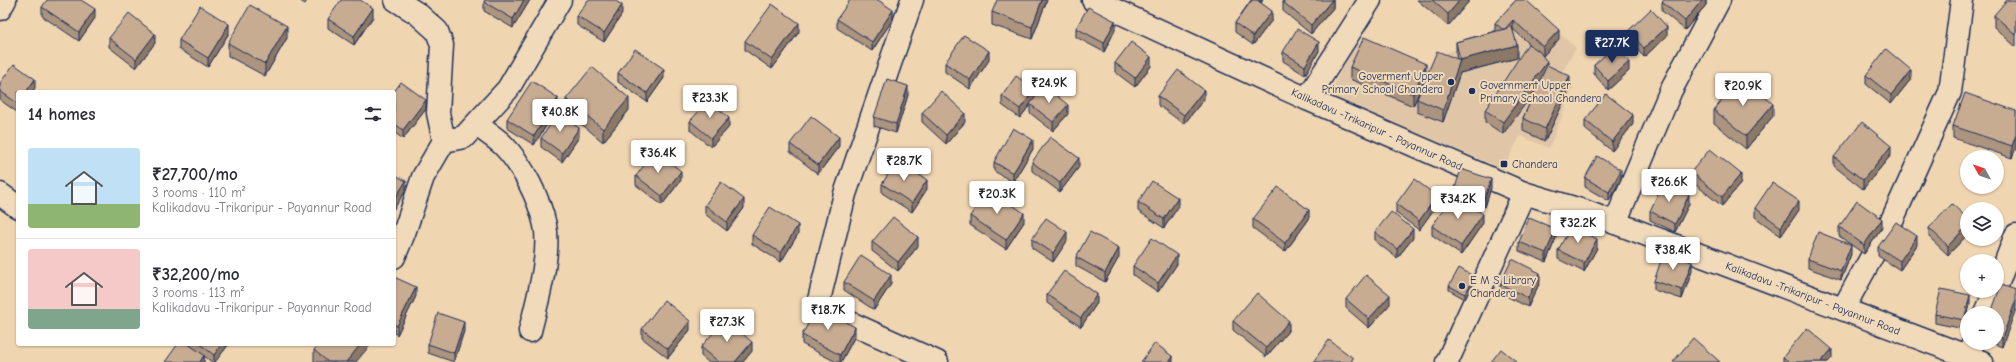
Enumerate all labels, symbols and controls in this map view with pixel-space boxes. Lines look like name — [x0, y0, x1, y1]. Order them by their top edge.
pin: ₹27.7K — [1579, 30, 1645, 64]
text: ₹27.7K — [1594, 35, 1630, 50]
pin: ₹24.9K — [1016, 70, 1082, 104]
place label: Goverment Upper Primary School Chandera — [1322, 70, 1444, 96]
pin: ₹20.9K — [1710, 73, 1776, 107]
text: ₹24.9K — [1031, 75, 1067, 90]
marker: Goverment Upper Primary School Chandera — [1446, 77, 1456, 87]
text: ₹20.9K — [1724, 78, 1762, 93]
place label: Government Upper Primary School Chandera — [1480, 79, 1601, 105]
pin: ₹23.3K — [677, 85, 743, 119]
street label: Kalikadavu -Trikaripur - Payannur Road — [1289, 86, 1465, 173]
marker: Government Upper Primary School Chandera — [1467, 86, 1477, 96]
text: ₹23.3K — [692, 90, 728, 105]
pin: ₹40.8K — [527, 99, 593, 133]
icon: filters — [362, 103, 384, 125]
text: ₹40.8K — [541, 104, 579, 119]
text: 14 homes — [28, 105, 95, 124]
pin: ₹36.4K — [625, 140, 691, 174]
text: ₹36.4K — [640, 145, 676, 160]
pin: ₹28.7K — [871, 148, 937, 182]
north arrow — [1960, 150, 2004, 194]
map controls — [1960, 150, 2004, 350]
text: ₹28.7K — [886, 153, 922, 168]
place label: Chandera — [1512, 158, 1558, 171]
marker: Chandera — [1499, 159, 1509, 169]
icon: home — [60, 164, 108, 212]
text: ₹27,700/mo — [152, 165, 238, 184]
pin: ₹26.6K — [1636, 169, 1702, 203]
text: ₹26.6K — [1650, 174, 1688, 189]
pin: ₹20.3K — [964, 181, 1030, 215]
text: 3 rooms · 110 m² — [152, 185, 245, 200]
text: ₹20.3K — [978, 186, 1016, 201]
pin: ₹34.2K — [1425, 186, 1491, 220]
text: ₹34.2K — [1440, 191, 1476, 206]
text: Kalikadavu -Trikaripur - Payannur Road — [152, 200, 372, 215]
button: layers — [1960, 202, 2004, 246]
pin: ₹32.2K — [1545, 210, 1611, 244]
text: ₹32.2K — [1560, 215, 1596, 230]
pin: ₹38.4K — [1640, 237, 1706, 271]
text: ₹38.4K — [1655, 242, 1691, 257]
button: + — [1960, 254, 2004, 298]
street label: Kalikadavu -Trikaripur - Payannur Road — [1724, 259, 1902, 338]
icon: home — [60, 265, 108, 313]
text: ₹32,200/mo — [152, 265, 240, 284]
place label: E M S Library Chandera — [1470, 274, 1536, 300]
marker: E M S Library Chandera — [1457, 281, 1467, 291]
text: 3 rooms · 113 m² — [152, 285, 244, 300]
pin: ₹18.7K — [795, 297, 861, 331]
text: Kalikadavu -Trikaripur - Payannur Road — [152, 300, 372, 315]
text: ₹18.7K — [811, 302, 845, 317]
button: − — [1960, 306, 2004, 350]
pin: ₹27.3K — [694, 309, 760, 343]
text: ₹27.3K — [709, 314, 745, 329]

